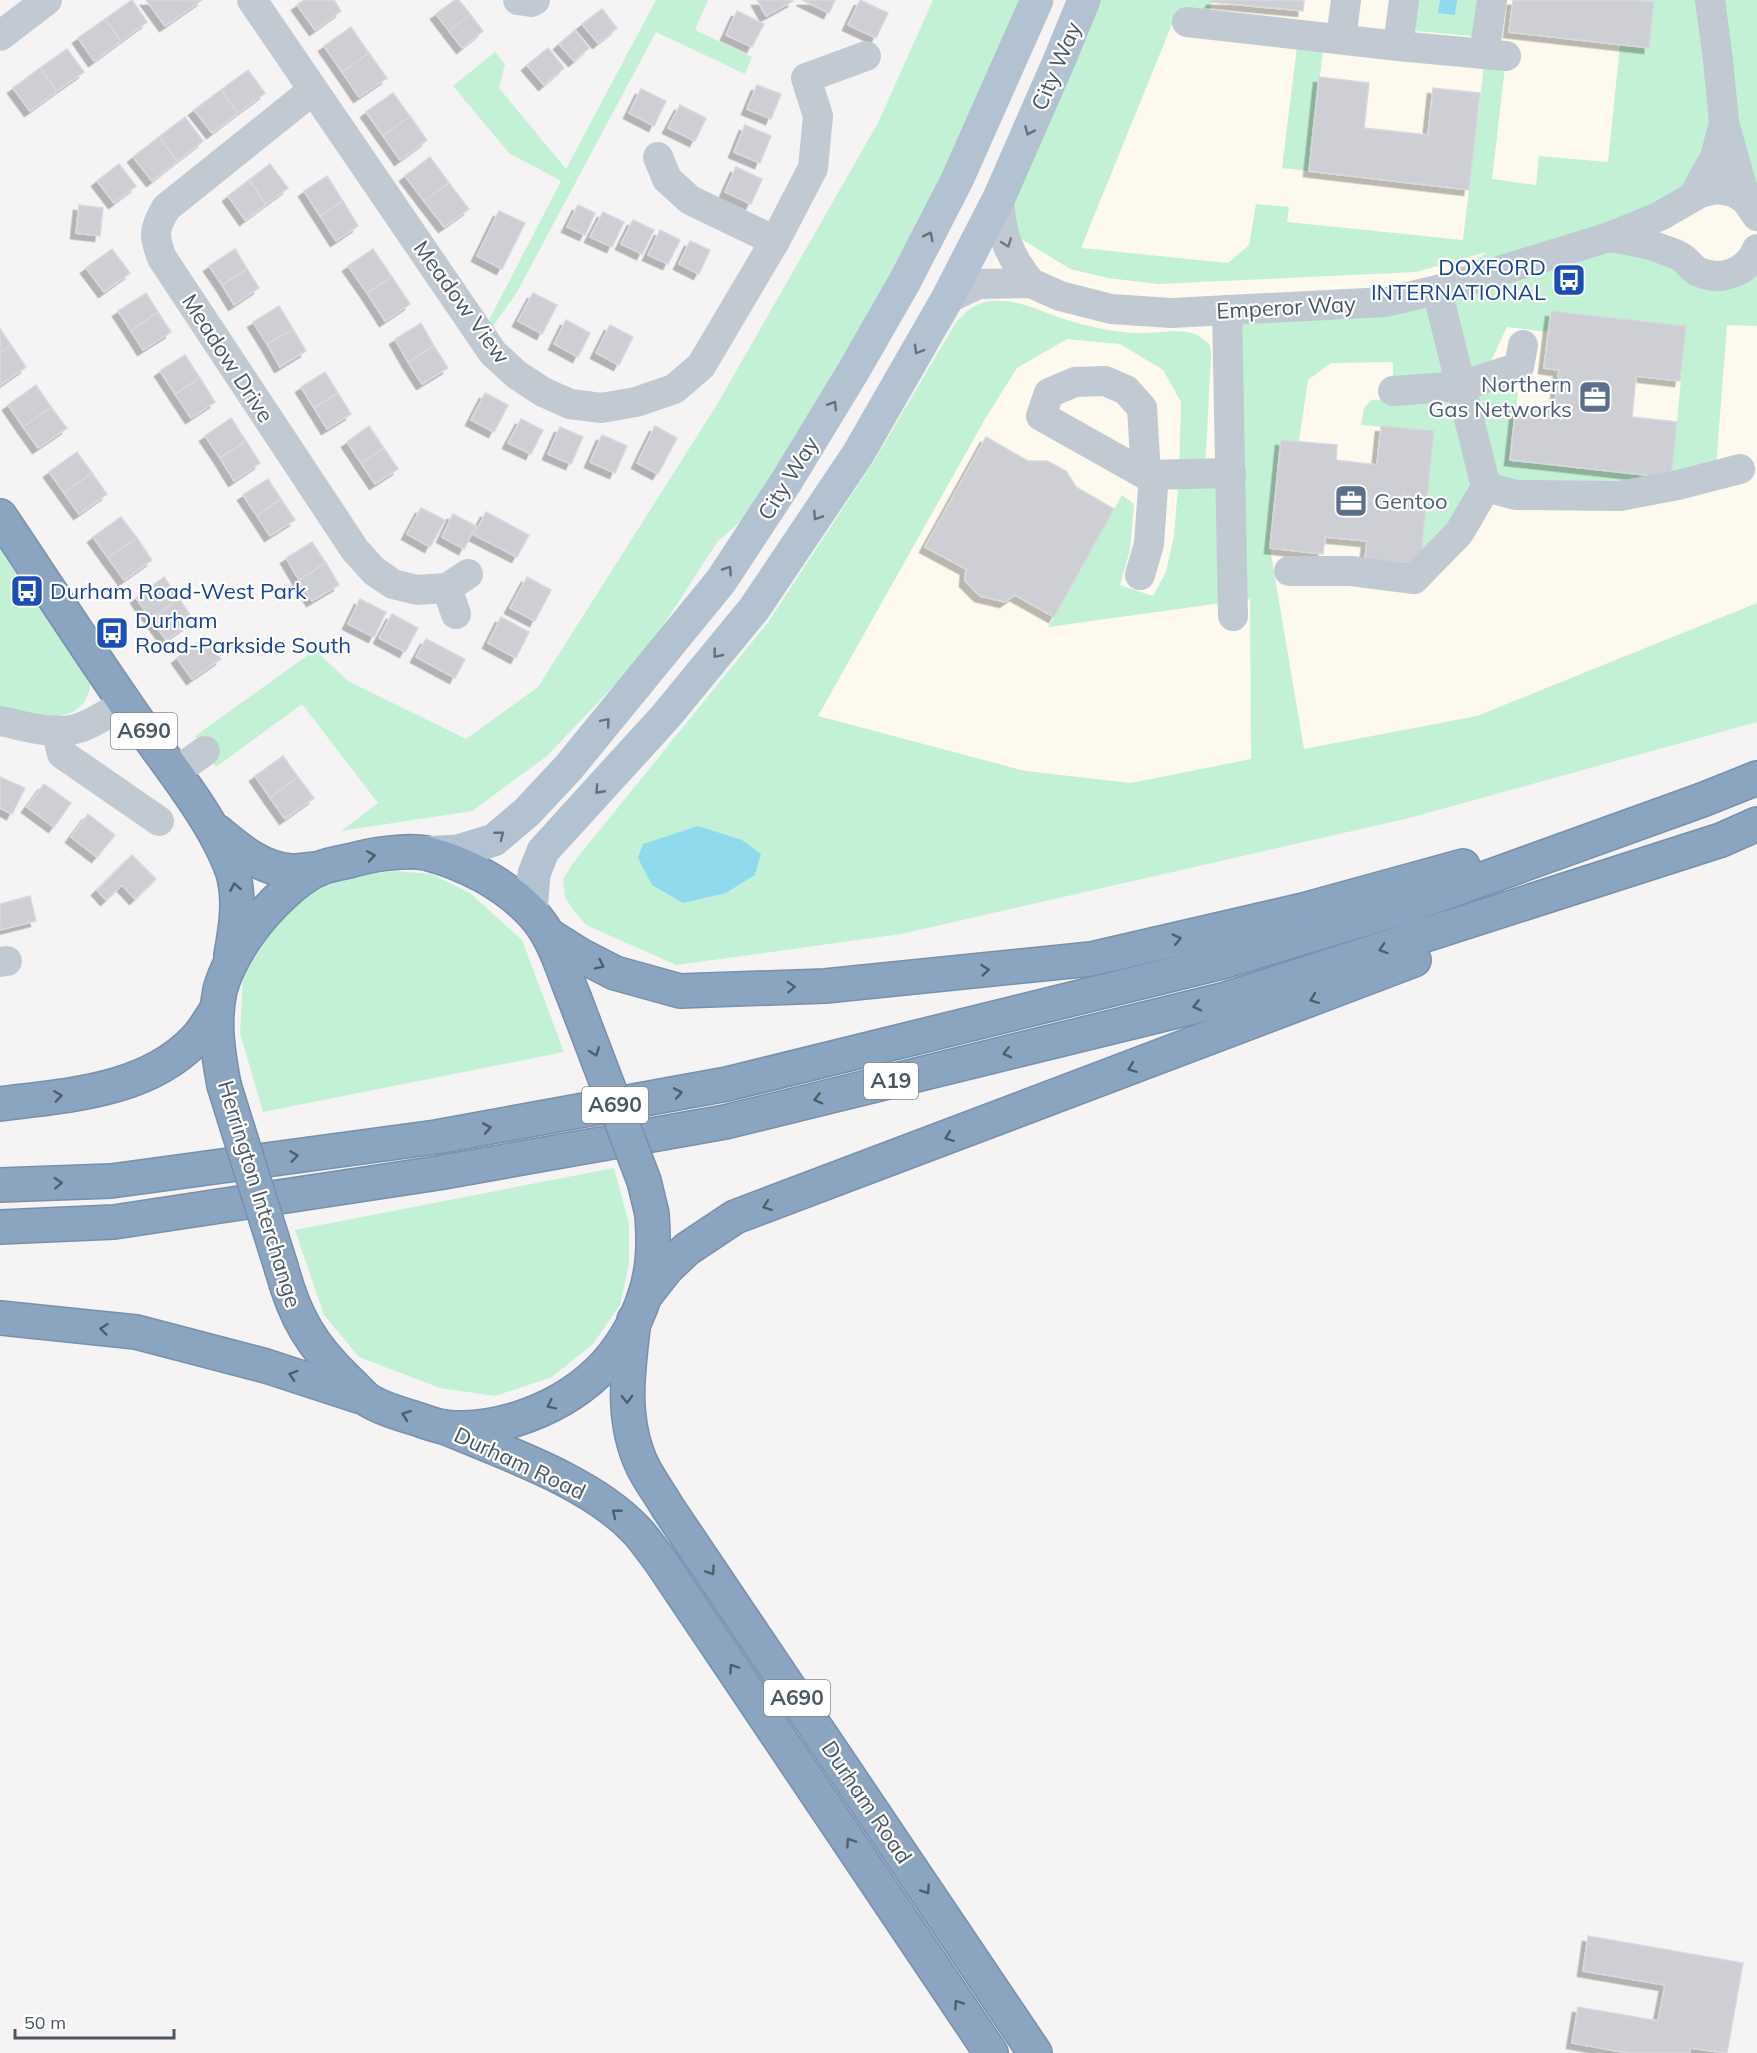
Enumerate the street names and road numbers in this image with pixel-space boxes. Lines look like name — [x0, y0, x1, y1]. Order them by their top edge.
street label: City Way — [1025, 17, 1087, 115]
street label: Meadow View — [408, 235, 516, 369]
street label: Meadow Drive — [176, 288, 280, 428]
street label: Emperor Way — [1216, 289, 1357, 325]
street label: City Way — [751, 431, 825, 525]
road number: A690 — [111, 713, 177, 749]
road number: A19 — [864, 1063, 918, 1099]
street label: Herrington Interchange — [212, 1077, 308, 1311]
road number: A690 — [582, 1087, 648, 1123]
street label: Durham Road — [450, 1420, 590, 1506]
road number: A690 — [764, 1680, 830, 1716]
street label: Durham Road — [816, 1735, 918, 1869]

